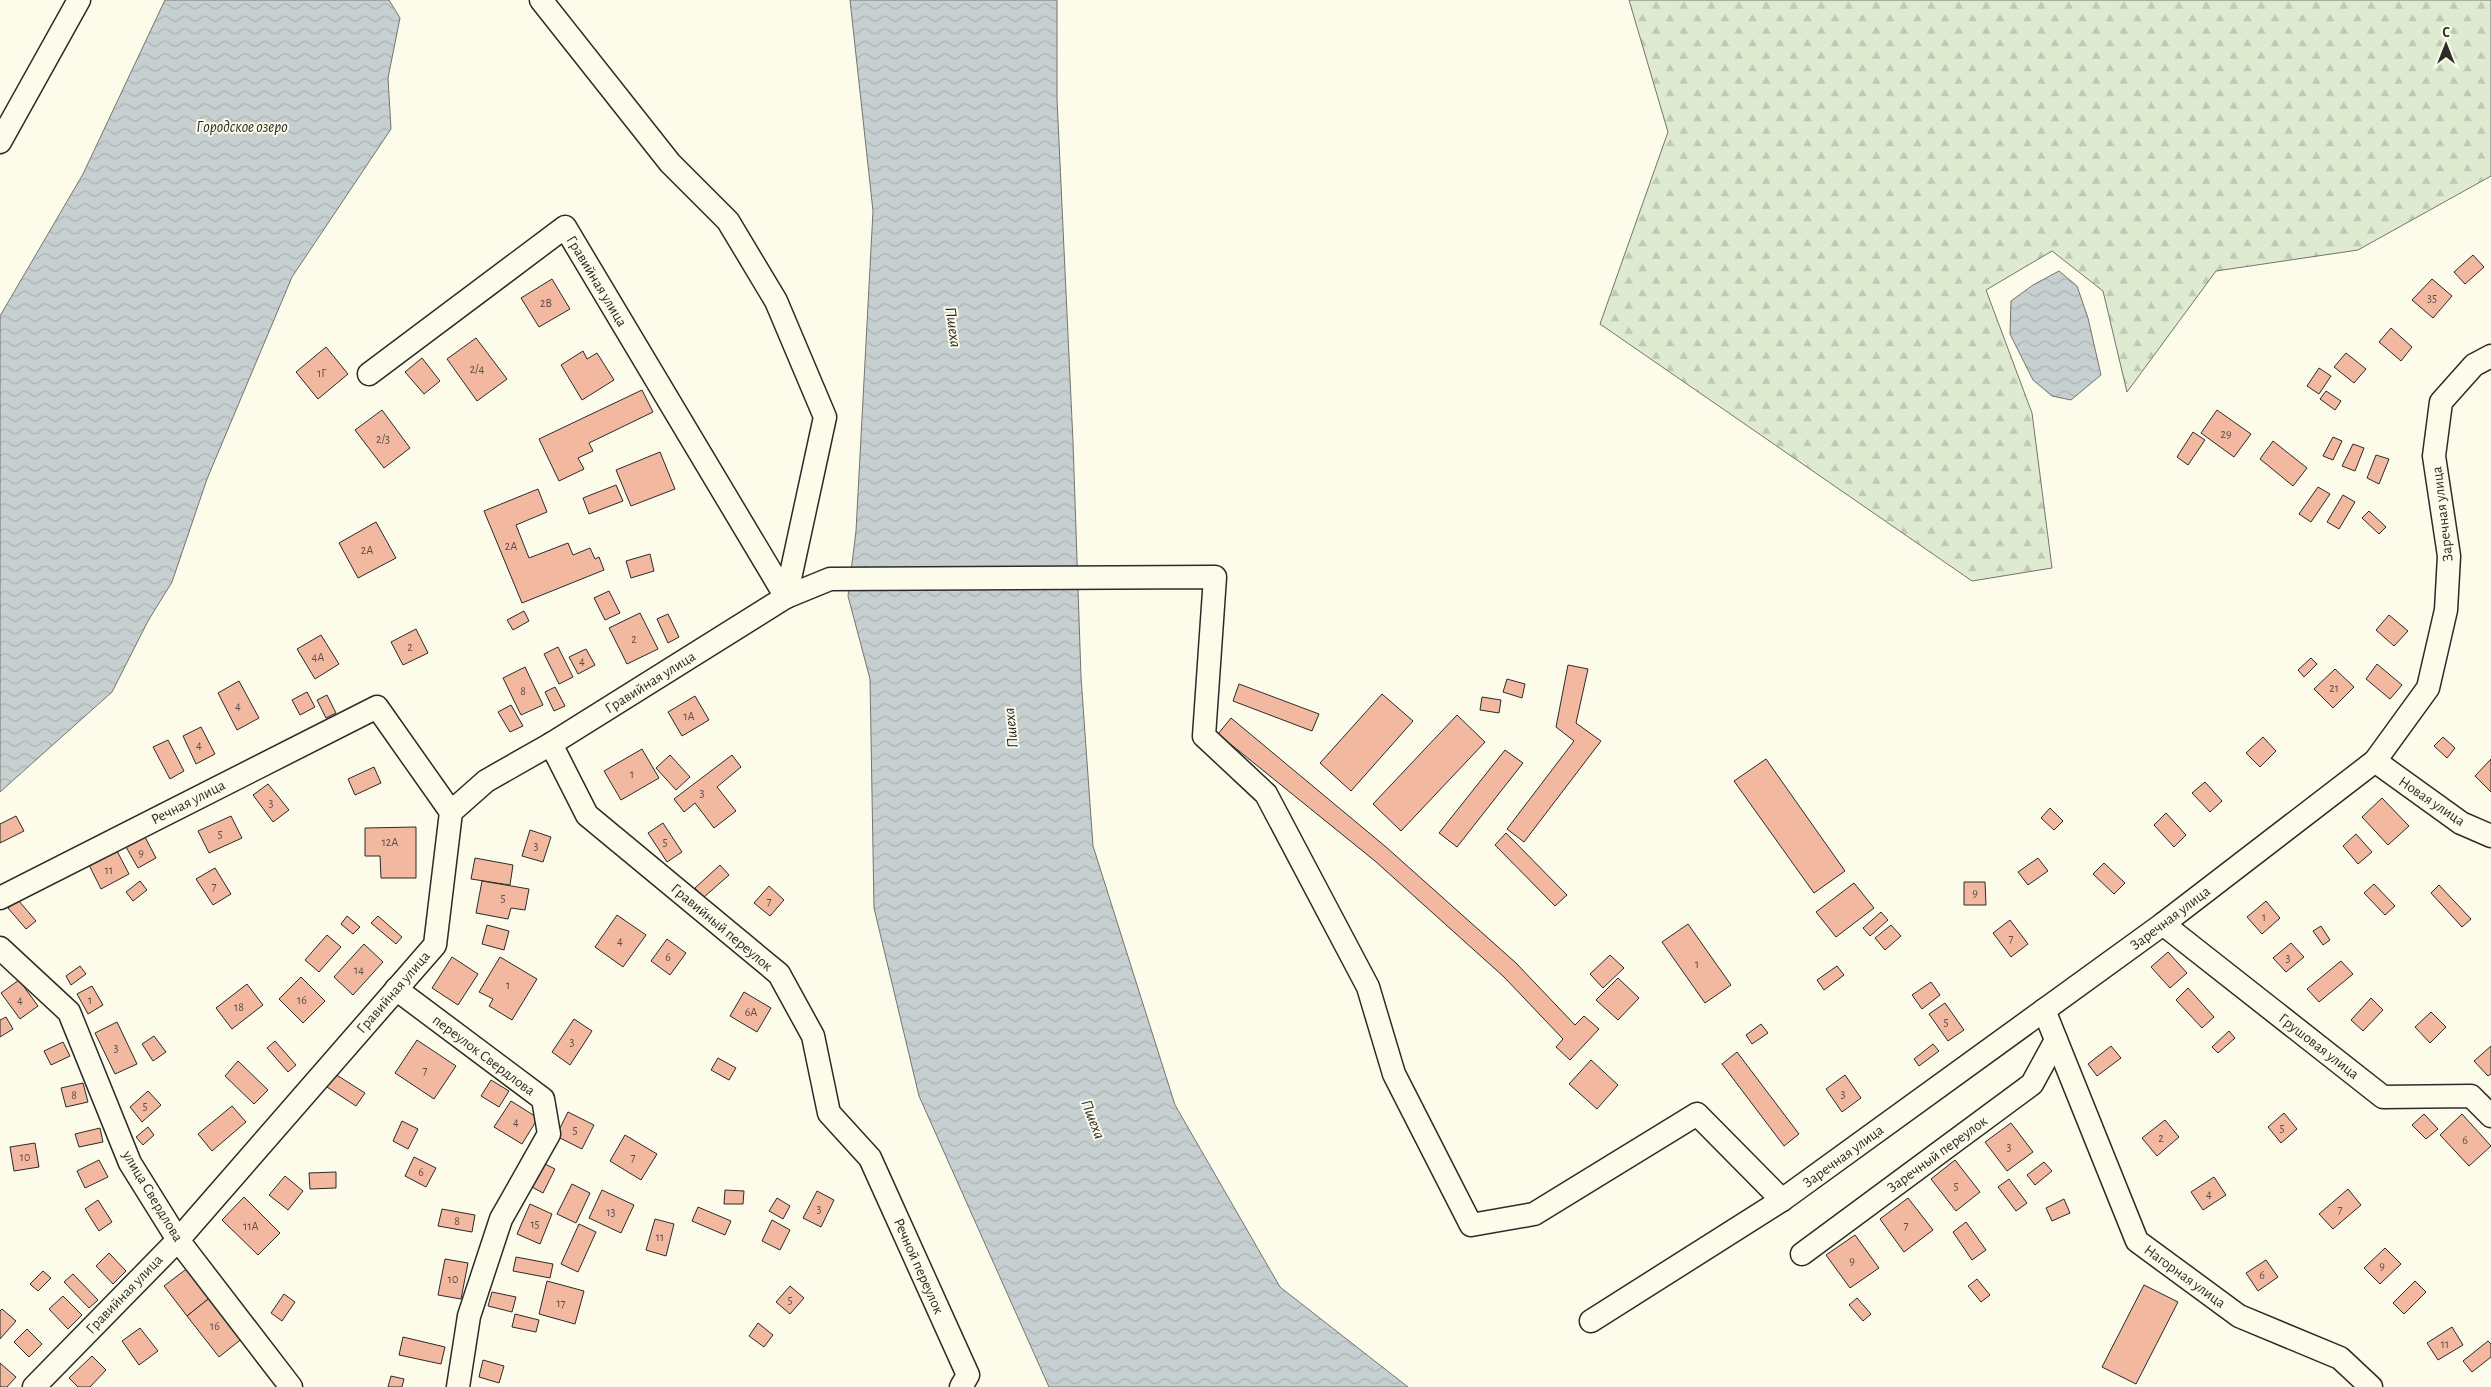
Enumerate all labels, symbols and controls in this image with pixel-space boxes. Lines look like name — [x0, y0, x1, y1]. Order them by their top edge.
north arrow — [2421, 20, 2471, 70]
text: С — [2442, 26, 2450, 40]
water label: Городское озеро — [196, 119, 288, 136]
street label: Гравийная улица — [564, 233, 630, 330]
house number: 35 — [2427, 292, 2437, 304]
house number: 2В — [540, 297, 552, 309]
water label: Пшеха — [942, 306, 964, 349]
house number: 2/4 — [470, 363, 485, 375]
house number: 1Г — [317, 367, 327, 379]
house number: 29 — [2220, 428, 2232, 440]
house number: 2/3 — [376, 433, 390, 445]
street label: Заречная улица — [2429, 465, 2456, 562]
house number: 2А — [505, 540, 517, 552]
house number: 2А — [361, 544, 373, 556]
house number: 2 — [631, 633, 637, 645]
house number: 2 — [407, 641, 413, 653]
street label: Гравийная улица — [602, 649, 698, 716]
house number: 4А — [312, 651, 324, 663]
house number: 4 — [579, 655, 585, 667]
house number: 21 — [2329, 682, 2339, 694]
house number: 8 — [520, 685, 526, 697]
house number: 4 — [235, 700, 241, 712]
water label: Пшеха — [1001, 707, 1021, 749]
house number: 1А — [683, 710, 695, 722]
house number: 4 — [196, 739, 202, 751]
house number: 1 — [630, 768, 634, 780]
street label: Новая улица — [2396, 774, 2468, 829]
street label: Речная улица — [149, 777, 228, 828]
house number: 3 — [700, 787, 705, 799]
house number: 3 — [269, 797, 274, 809]
house number: 5 — [217, 828, 223, 840]
house number: 12А — [382, 836, 398, 848]
house number: 5 — [662, 836, 668, 848]
house number: 3 — [534, 840, 539, 852]
house number: 9 — [138, 847, 144, 859]
house number: 11 — [105, 864, 113, 876]
house number: 7 — [211, 880, 217, 892]
street label: Гравийный переулок — [668, 881, 775, 974]
street label: Заречная улица — [2128, 884, 2213, 953]
house number: 9 — [1972, 887, 1978, 899]
house number: 5 — [500, 892, 506, 904]
house number: 7 — [766, 895, 772, 907]
house number: 1 — [2262, 911, 2266, 923]
house number: 7 — [2008, 932, 2014, 944]
house number: 4 — [617, 935, 623, 947]
street label: Гравийная улица — [354, 948, 433, 1036]
house number: 6 — [665, 951, 671, 963]
house number: 3 — [2286, 952, 2291, 964]
house number: 1 — [1695, 958, 1699, 970]
house number: 14 — [354, 964, 364, 976]
house number: 1 — [506, 979, 510, 991]
house number: 4 — [17, 994, 23, 1006]
house number: 1 — [88, 994, 92, 1006]
house number: 16 — [297, 994, 307, 1006]
house number: 18 — [234, 1001, 244, 1013]
house number: 6А — [745, 1006, 757, 1018]
street label: Грушовая улица — [2276, 1011, 2362, 1082]
street label: переулок Свердлова — [430, 1012, 538, 1099]
house number: 5 — [1943, 1016, 1949, 1028]
house number: 3 — [570, 1036, 575, 1048]
house number: 3 — [114, 1042, 119, 1054]
house number: 7 — [422, 1064, 428, 1076]
house number: 3 — [1841, 1088, 1846, 1100]
house number: 8 — [71, 1089, 77, 1101]
water label: Пшеха — [1078, 1098, 1108, 1141]
house number: 5 — [142, 1100, 148, 1112]
street label: Заречный переулок — [1885, 1113, 1990, 1196]
house number: 4 — [513, 1116, 519, 1128]
street label: Заречная улица — [1800, 1122, 1887, 1191]
house number: 5 — [2279, 1122, 2285, 1134]
house number: 5 — [572, 1124, 578, 1136]
house number: 2 — [2158, 1132, 2164, 1144]
house number: 6 — [2462, 1134, 2468, 1146]
house number: 3 — [2007, 1141, 2012, 1153]
street label: улица Свердлова — [119, 1147, 186, 1244]
house number: 10 — [20, 1151, 30, 1163]
house number: 7 — [630, 1151, 636, 1163]
house number: 6 — [418, 1166, 424, 1178]
house number: 5 — [1953, 1180, 1959, 1192]
house number: 4 — [2206, 1188, 2212, 1200]
house number: 3 — [817, 1203, 822, 1215]
house number: 7 — [2337, 1203, 2343, 1215]
house number: 13 — [606, 1206, 616, 1218]
house number: 8 — [454, 1215, 460, 1227]
street label: Речной переулок — [891, 1216, 946, 1316]
house number: 15 — [530, 1218, 540, 1230]
house number: 7 — [1903, 1219, 1909, 1231]
house number: 11А — [243, 1220, 259, 1232]
house number: 11 — [656, 1231, 664, 1243]
street label: Нагорная улица — [2141, 1242, 2228, 1311]
street label: Гравийная улица — [83, 1252, 166, 1337]
house number: 9 — [1849, 1255, 1855, 1267]
house number: 9 — [2379, 1260, 2385, 1272]
house number: 6 — [2259, 1269, 2265, 1281]
house number: 10 — [448, 1273, 458, 1285]
house number: 5 — [787, 1294, 793, 1306]
house number: 17 — [556, 1297, 566, 1309]
house number: 16 — [210, 1320, 220, 1332]
house number: 11 — [2441, 1338, 2449, 1350]

